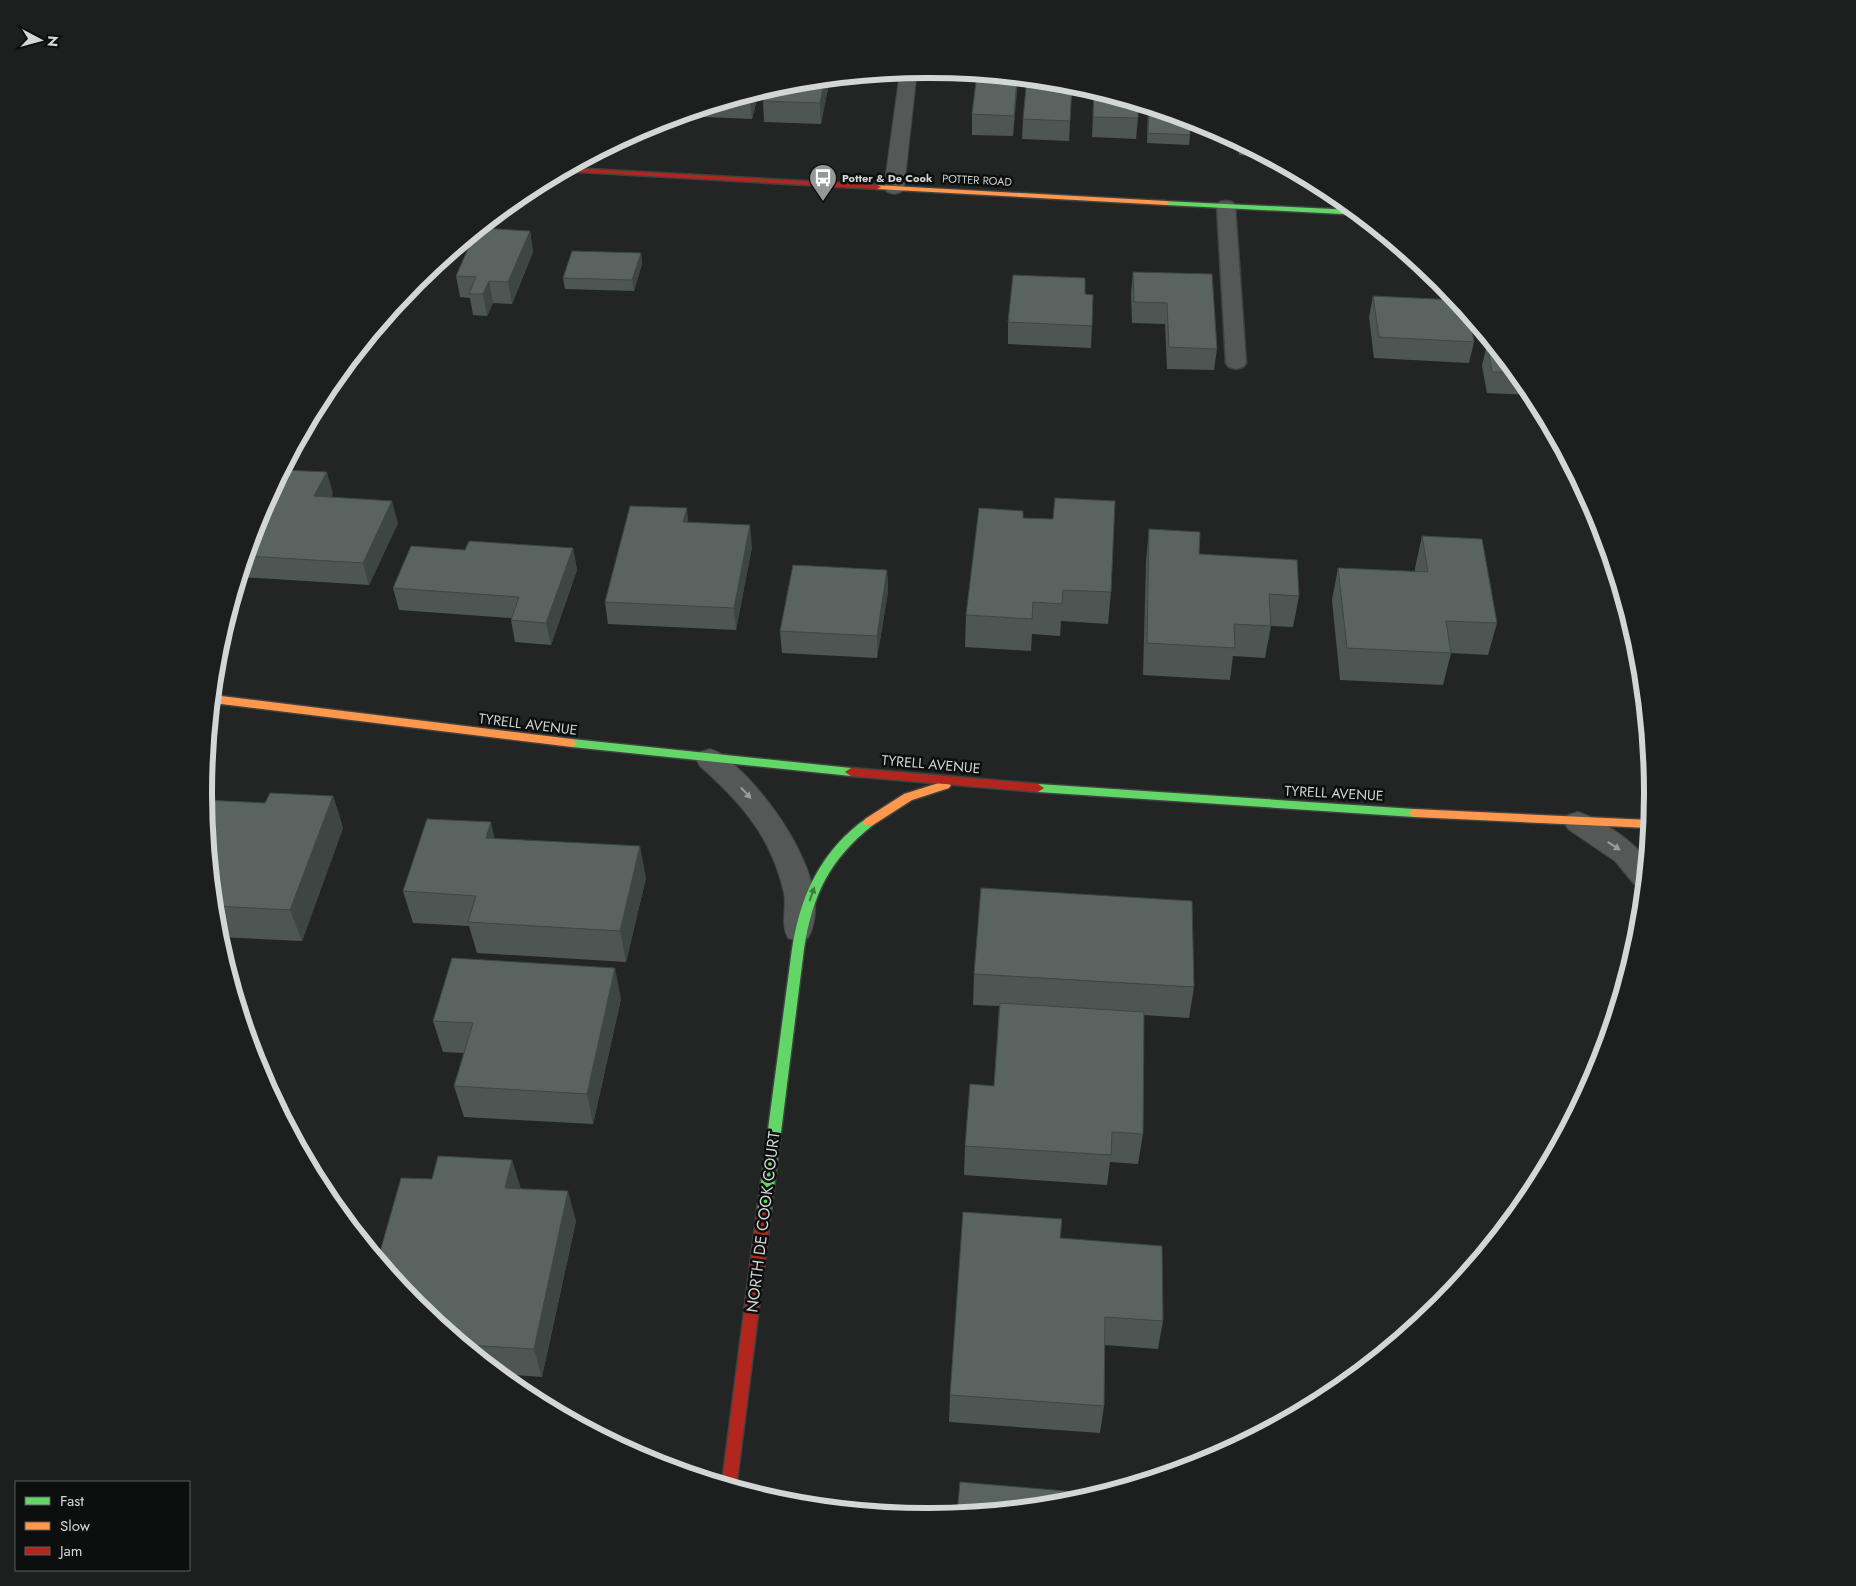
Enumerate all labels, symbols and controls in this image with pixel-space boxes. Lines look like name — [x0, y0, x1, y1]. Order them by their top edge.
north arrow — [15, 15, 65, 65]
text: N — [42, 35, 63, 48]
bus stop icon: Potter & De Cook — [808, 163, 838, 202]
place label: Potter & De Cook — [842, 170, 933, 186]
street label: POTTER ROAD — [942, 170, 1013, 190]
street label: TYRELL AVENUE — [478, 708, 578, 740]
street label: TYRELL AVENUE — [881, 750, 981, 778]
street label: TYRELL AVENUE — [1284, 780, 1384, 806]
one-way arrow — [740, 786, 752, 798]
one-way arrow — [1607, 841, 1621, 850]
one-way arrow — [809, 887, 816, 902]
street label: NORTH DE COOK COURT — [740, 1130, 786, 1314]
legend — [15, 1481, 190, 1571]
text: Fast — [60, 1490, 84, 1512]
text: Slow — [60, 1515, 91, 1537]
text: Jam — [58, 1540, 83, 1562]

